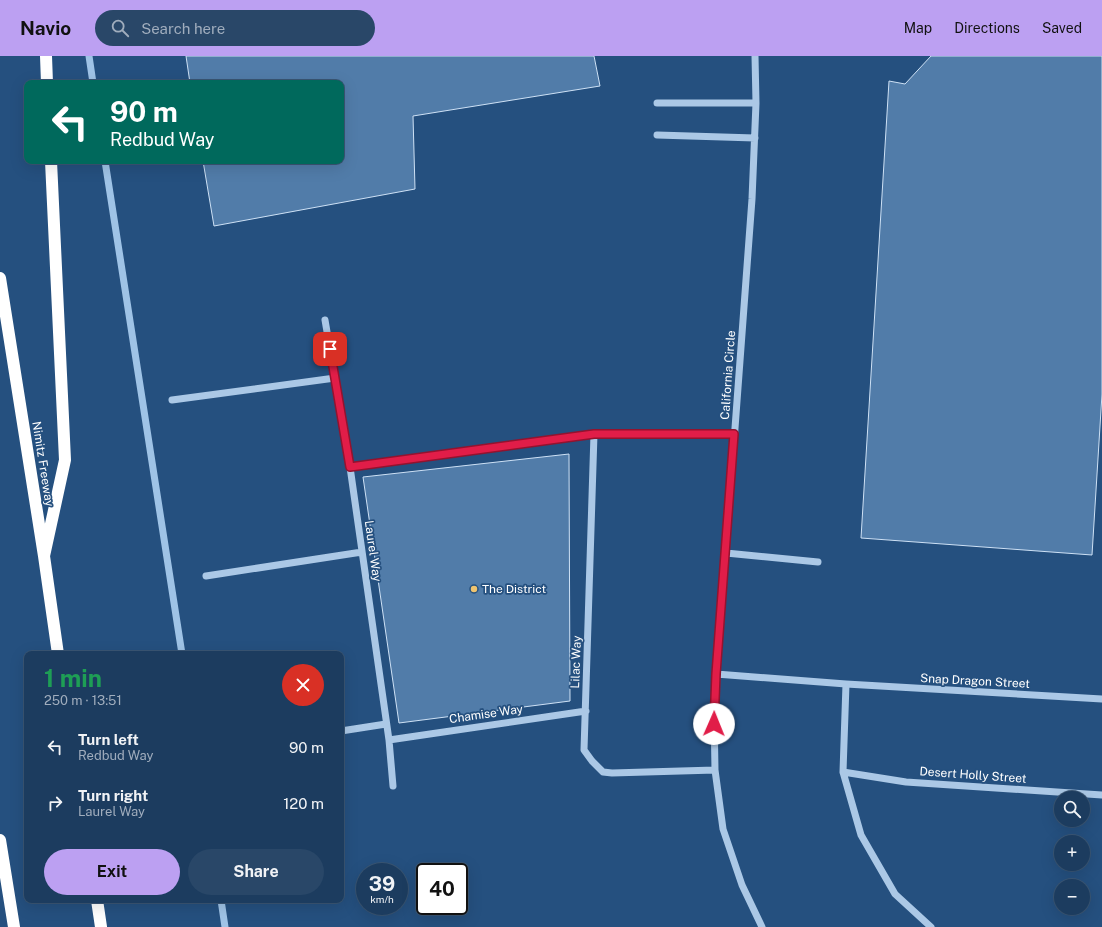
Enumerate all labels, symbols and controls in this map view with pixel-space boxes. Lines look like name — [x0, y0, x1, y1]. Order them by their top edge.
search box — [95, 10, 375, 46]
text: Navio — [20, 17, 71, 39]
icon: search — [109, 17, 131, 39]
text: Search here — [141, 20, 225, 37]
text: Map — [904, 20, 932, 36]
text: Directions — [954, 20, 1020, 36]
text: Saved — [1042, 20, 1082, 36]
text: 90 m — [110, 95, 178, 128]
icon: left — [44, 96, 96, 148]
text: Redbud Way — [110, 129, 214, 150]
street label: California Circle — [718, 330, 738, 420]
pin — [313, 332, 347, 366]
icon: arrive — [319, 338, 341, 360]
street label: Nimitz Freeway — [29, 420, 57, 508]
street label: Laurel Way — [362, 519, 384, 583]
place label: The District — [482, 582, 546, 596]
marker: The District — [469, 584, 479, 594]
street label: Lilac Way — [568, 635, 584, 689]
text: 1 min — [44, 664, 102, 692]
button: close — [282, 664, 324, 706]
street label: Snap Dragon Street — [920, 671, 1031, 691]
text: 250 m · 13:51 — [44, 693, 122, 708]
street label: Chamise Way — [448, 702, 524, 726]
position arrow — [693, 703, 735, 745]
text: Turn left — [78, 731, 139, 748]
icon: left — [44, 736, 66, 758]
text: 90 m — [289, 739, 324, 756]
text: Redbud Way — [78, 748, 153, 763]
street label: Desert Holly Street — [919, 764, 1027, 786]
text: Turn right — [78, 787, 148, 804]
map controls — [1054, 791, 1090, 915]
button: search — [1054, 791, 1090, 827]
icon: right — [44, 792, 66, 814]
text: 120 m — [283, 795, 324, 812]
text: Laurel Way — [78, 804, 145, 819]
button: + — [1054, 835, 1090, 871]
button: Exit — [44, 849, 180, 895]
button: Share — [188, 849, 324, 895]
speed limit sign: 40 — [416, 863, 468, 915]
text: 39 — [369, 872, 395, 896]
button: − — [1054, 879, 1090, 915]
text: km/h — [370, 893, 394, 905]

